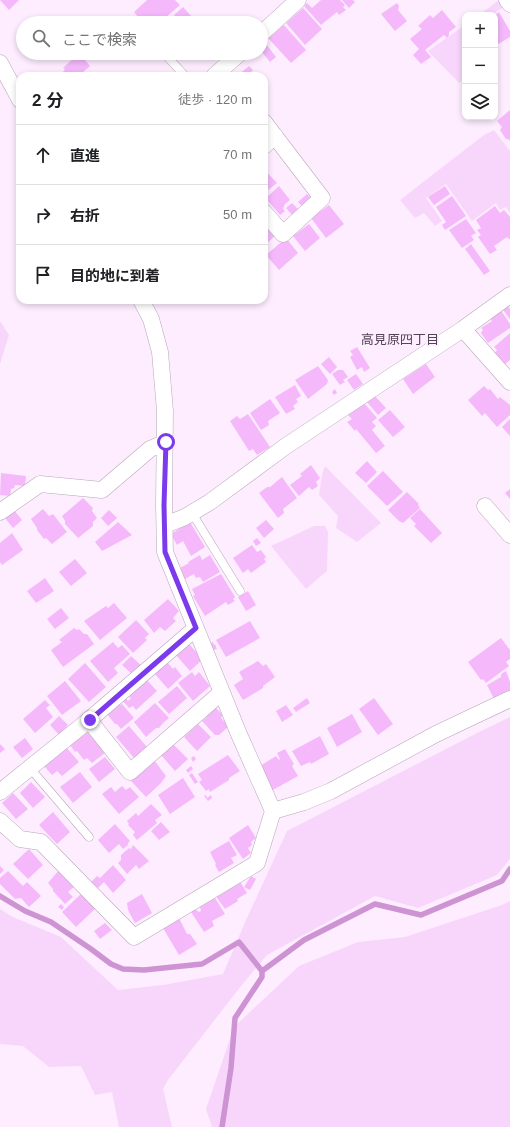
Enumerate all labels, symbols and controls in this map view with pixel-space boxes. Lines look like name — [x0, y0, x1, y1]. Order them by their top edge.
map controls — [462, 12, 498, 120]
button: + — [462, 12, 498, 48]
search box — [16, 16, 268, 60]
icon: search — [30, 27, 52, 49]
text: ここで検索 — [62, 31, 137, 48]
button: − — [462, 48, 498, 84]
button: layers — [462, 84, 498, 120]
text: 2 分 — [32, 91, 63, 110]
text: 徒歩 · 120 m — [178, 92, 252, 107]
icon: ahead — [32, 144, 54, 166]
text: 直進 — [70, 147, 100, 164]
text: 70 m — [223, 147, 252, 162]
icon: right — [32, 204, 54, 226]
text: 右折 — [70, 207, 100, 224]
text: 50 m — [223, 207, 252, 222]
icon: arrive — [32, 264, 54, 286]
text: 目的地に到着 — [70, 267, 160, 284]
district label: 高見原四丁目 — [361, 332, 439, 347]
route start — [157, 433, 175, 451]
route end — [81, 711, 99, 729]

